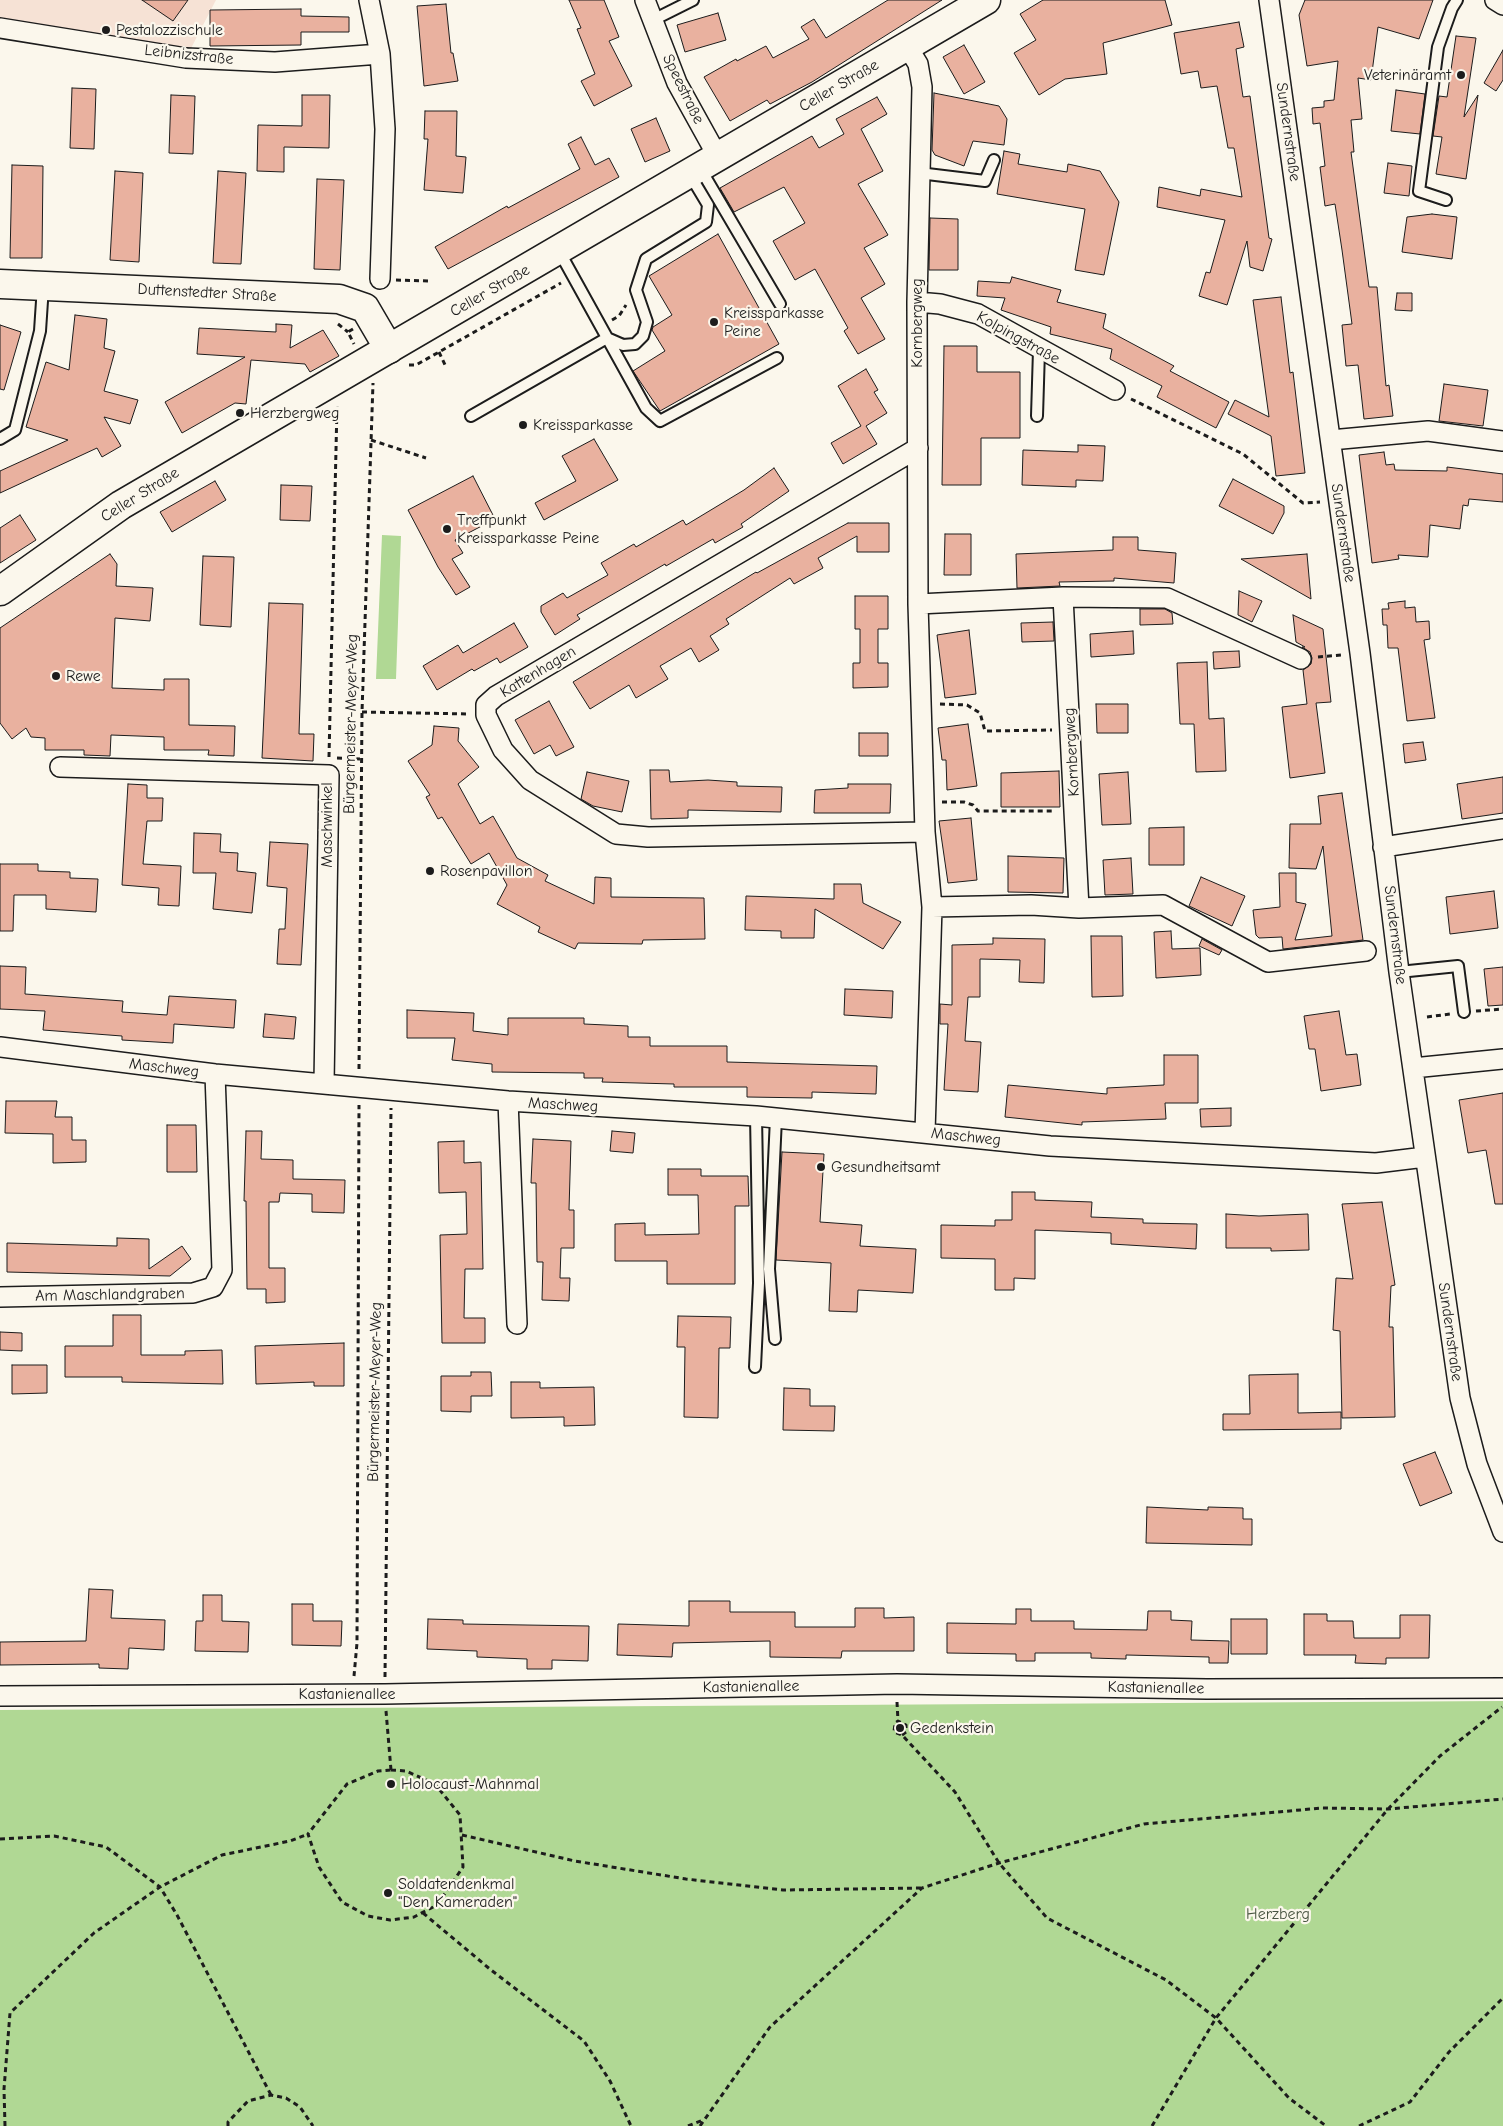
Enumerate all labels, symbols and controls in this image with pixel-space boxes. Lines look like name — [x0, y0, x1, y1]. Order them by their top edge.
place label: Pestalozzischule — [116, 20, 223, 40]
marker: Pestalozzischule — [100, 24, 112, 36]
street label: Leibnizstraße — [144, 41, 234, 69]
street label: Speestraße — [658, 51, 708, 127]
street label: Celler Straße — [796, 56, 882, 116]
place label: Veterinäramt — [1364, 65, 1451, 85]
marker: Veterinäramt — [1455, 69, 1467, 81]
street label: Sundernstraße — [1272, 81, 1304, 183]
street label: Celler Straße — [447, 261, 533, 321]
street label: Kornbergweg — [907, 278, 927, 368]
street label: Duttenstedter Straße — [137, 280, 277, 306]
place label: Kreissparkasse Peine — [724, 303, 824, 341]
street label: Kolpingstraße — [973, 307, 1063, 369]
marker: Kreissparkasse Peine — [708, 316, 720, 328]
place label: Herzbergweg — [250, 403, 340, 423]
marker: Herzbergweg — [234, 407, 246, 419]
place label: Kreissparkasse — [533, 415, 633, 435]
marker: Kreissparkasse — [517, 419, 529, 431]
street label: Celler Straße — [97, 463, 183, 527]
street label: Sundernstraße — [1327, 482, 1359, 584]
place label: Treffpunkt Kreissparkasse Peine — [457, 510, 599, 548]
marker: Treffpunkt Kreissparkasse Peine — [441, 523, 453, 535]
street label: Bürgermeister-Meyer-Weg — [340, 634, 362, 814]
street label: Kattenhagen — [497, 642, 579, 702]
place label: Rewe — [66, 666, 101, 686]
marker: Rewe — [50, 670, 62, 682]
street label: Kornbergweg — [1060, 707, 1084, 797]
street label: Maschwinkel — [317, 782, 337, 868]
place label: Rosenpavillon — [440, 861, 533, 881]
marker: Rosenpavillon — [424, 865, 436, 877]
street label: Sundernstraße — [1379, 884, 1411, 986]
street label: Maschweg — [128, 1054, 200, 1082]
street label: Maschweg — [527, 1094, 599, 1116]
street label: Maschweg — [930, 1124, 1002, 1150]
place label: Gesundheitsamt — [831, 1157, 940, 1177]
marker: Gesundheitsamt — [815, 1161, 827, 1173]
street label: Sundernstraße — [1434, 1281, 1466, 1383]
street label: Am Maschlandgraben — [35, 1284, 185, 1306]
street label: Bürgermeister-Meyer-Weg — [364, 1302, 386, 1482]
street label: Kastanienallee — [702, 1677, 800, 1697]
street label: Kastanienallee — [1107, 1678, 1205, 1698]
street label: Kastanienallee — [299, 1684, 395, 1704]
place label: Gedenkstein — [910, 1718, 994, 1738]
marker: Gedenkstein — [894, 1722, 906, 1734]
place label: Holocaust-Mahnmal — [401, 1774, 539, 1794]
marker: Holocaust-Mahnmal — [385, 1778, 397, 1790]
place label: Soldatendenkmal "Den Kameraden" — [398, 1874, 517, 1912]
marker: Soldatendenkmal "Den Kameraden" — [382, 1887, 394, 1899]
park label: Herzberg — [1246, 1904, 1310, 1924]

